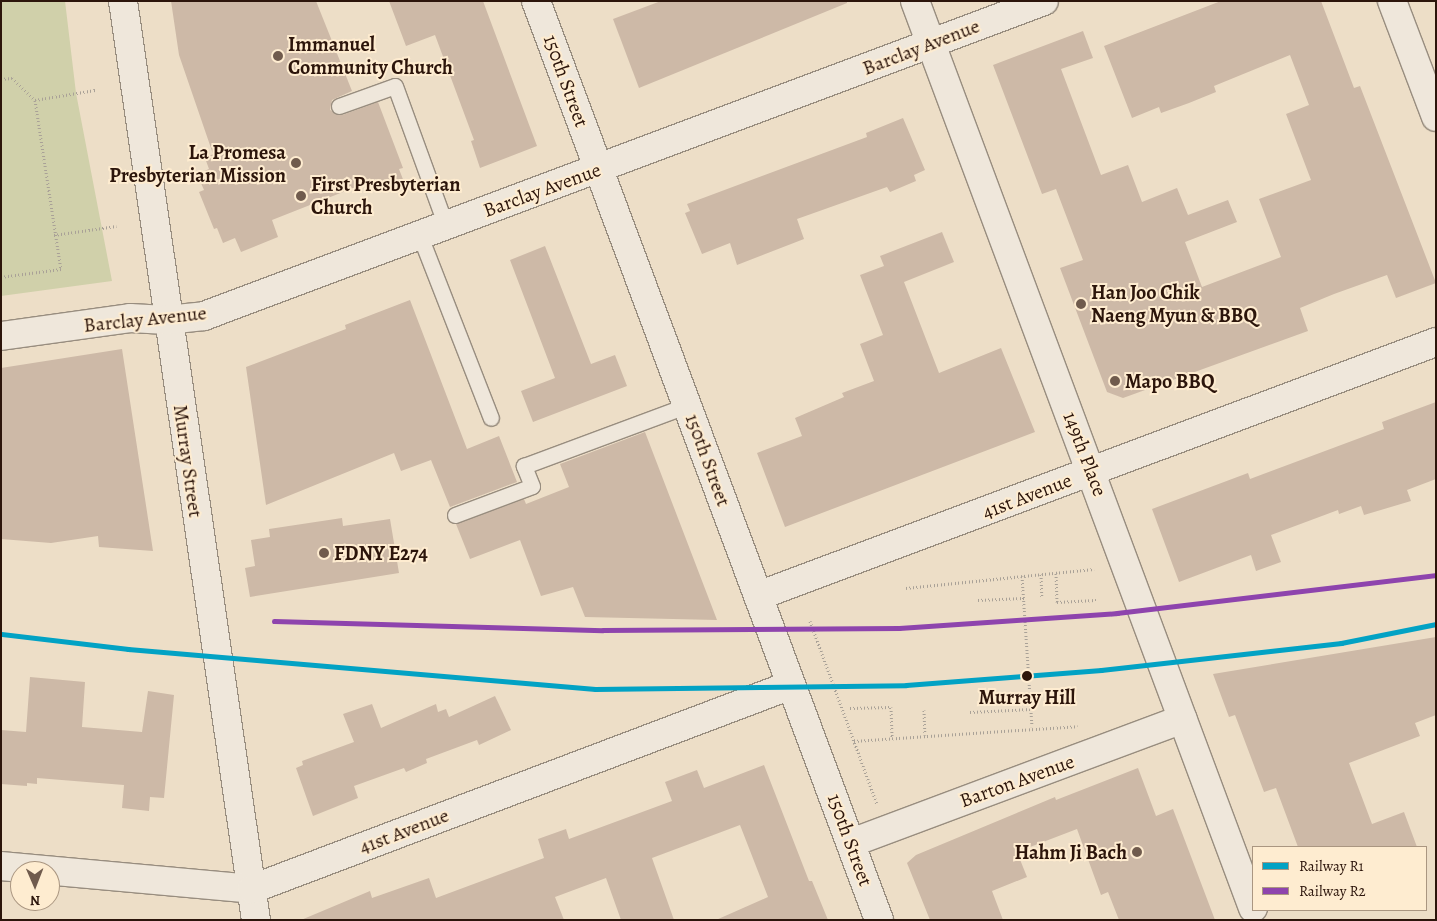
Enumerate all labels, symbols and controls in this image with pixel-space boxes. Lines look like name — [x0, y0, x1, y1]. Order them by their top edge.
street label: Barclay Avenue — [859, 14, 983, 80]
place label: Immanuel Community Church — [288, 32, 453, 79]
street label: 150th Street — [538, 32, 594, 130]
marker: Immanuel Community Church — [272, 50, 284, 62]
place label: La Promesa Presbyterian Mission — [109, 140, 286, 187]
marker: La Promesa Presbyterian Mission — [290, 157, 302, 169]
street label: Barclay Avenue — [480, 158, 604, 222]
place label: First Presbyterian Church — [311, 173, 461, 220]
marker: First Presbyterian Church — [295, 190, 307, 202]
place label: Han Joo Chik Naeng Myun & BBQ — [1091, 280, 1257, 327]
marker: Han Joo Chik Naeng Myun & BBQ — [1075, 298, 1087, 310]
street label: Barclay Avenue — [82, 301, 208, 337]
place label: Mapo BBQ — [1125, 369, 1214, 393]
marker: Mapo BBQ — [1109, 375, 1121, 387]
street label: Murray Street — [168, 403, 208, 519]
street label: 149th Place — [1058, 408, 1112, 500]
street label: 150th Street — [680, 411, 736, 509]
street label: 41st Avenue — [979, 468, 1075, 524]
place label: FDNY E274 — [334, 541, 428, 565]
marker: FDNY E274 — [318, 547, 330, 559]
marker: Murray Hill — [1020, 669, 1034, 683]
place label: Murray Hill — [979, 685, 1075, 709]
street label: Barton Avenue — [957, 749, 1077, 813]
street label: 150th Street — [822, 791, 878, 889]
street label: 41st Avenue — [356, 803, 452, 859]
place label: Hahm Ji Bach — [1014, 840, 1127, 864]
marker: Hahm Ji Bach — [1131, 846, 1143, 858]
legend — [1252, 846, 1427, 911]
text: Railway R1 — [1299, 856, 1364, 876]
north arrow — [10, 861, 60, 911]
text: Railway R2 — [1299, 881, 1366, 901]
text: N — [30, 891, 41, 910]

